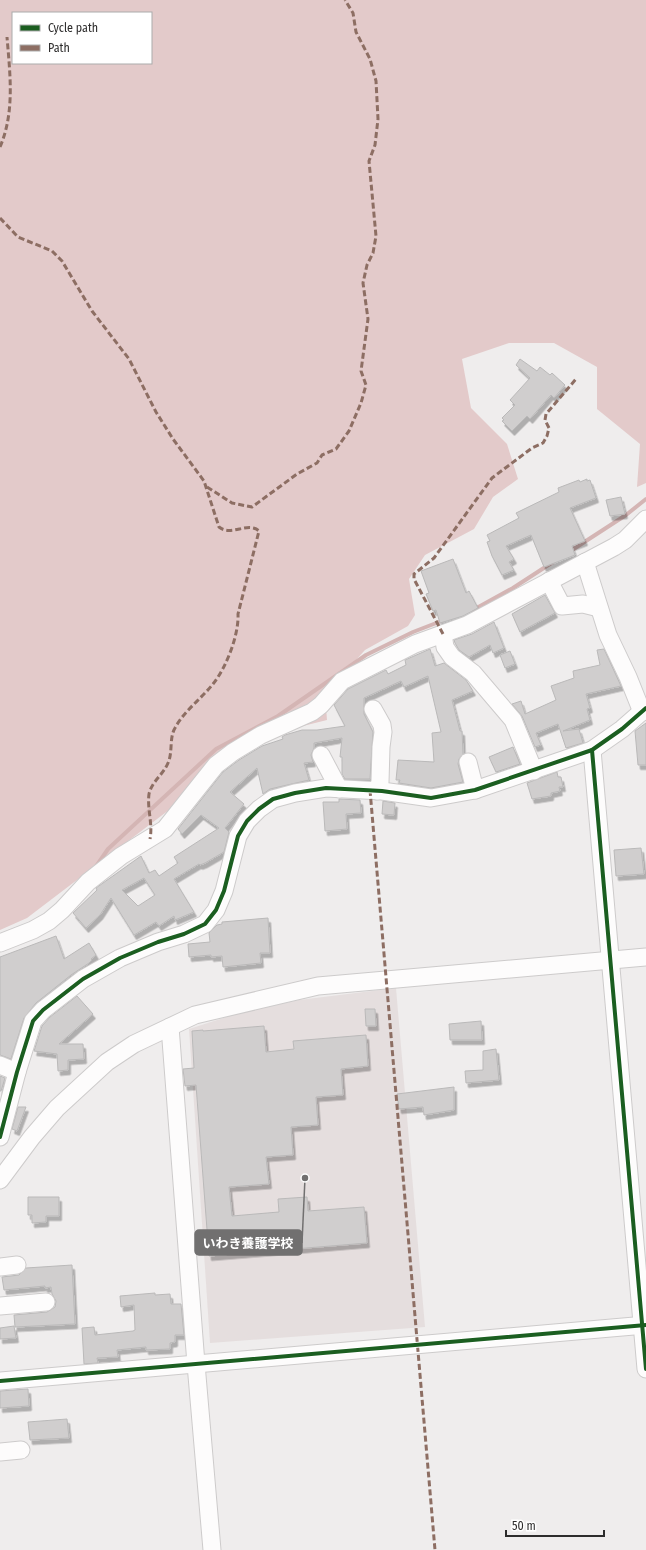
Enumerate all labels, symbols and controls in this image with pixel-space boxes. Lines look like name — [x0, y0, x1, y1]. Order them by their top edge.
legend — [12, 12, 152, 64]
text: Cycle path — [48, 21, 98, 35]
text: Path — [48, 41, 70, 55]
callout: いわき養護学校 — [195, 1230, 302, 1255]
text: いわき養護学校 — [202, 1236, 294, 1251]
scale bar — [506, 1512, 604, 1538]
text: 50 m — [512, 1519, 536, 1533]

